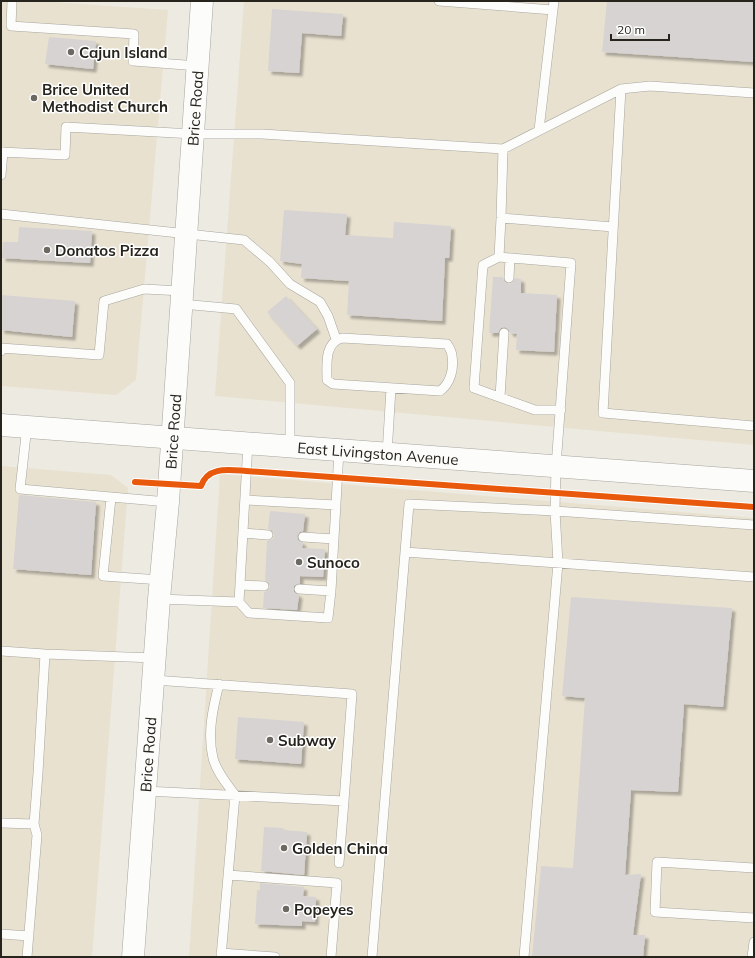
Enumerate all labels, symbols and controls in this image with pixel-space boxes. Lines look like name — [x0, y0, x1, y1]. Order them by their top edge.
scale bar — [611, 16, 669, 42]
text: 20 m — [617, 22, 645, 37]
place label: Cajun Island — [79, 43, 168, 62]
marker: Cajun Island — [66, 47, 76, 57]
street label: Brice Road — [183, 70, 207, 147]
place label: Brice United Methodist Church — [42, 80, 168, 116]
marker: Brice United Methodist Church — [29, 93, 39, 103]
place label: Donatos Pizza — [55, 241, 159, 260]
marker: Donatos Pizza — [42, 245, 52, 255]
street label: Brice Road — [161, 393, 185, 470]
street label: East Livingston Avenue — [297, 438, 459, 469]
place label: Sunoco — [307, 553, 360, 572]
marker: Sunoco — [294, 557, 304, 567]
street label: Brice Road — [135, 716, 160, 793]
place label: Subway — [278, 731, 337, 750]
marker: Subway — [265, 735, 275, 745]
place label: Golden China — [292, 839, 388, 858]
marker: Golden China — [279, 843, 289, 853]
place label: Popeyes — [294, 900, 354, 919]
marker: Popeyes — [281, 904, 291, 914]

